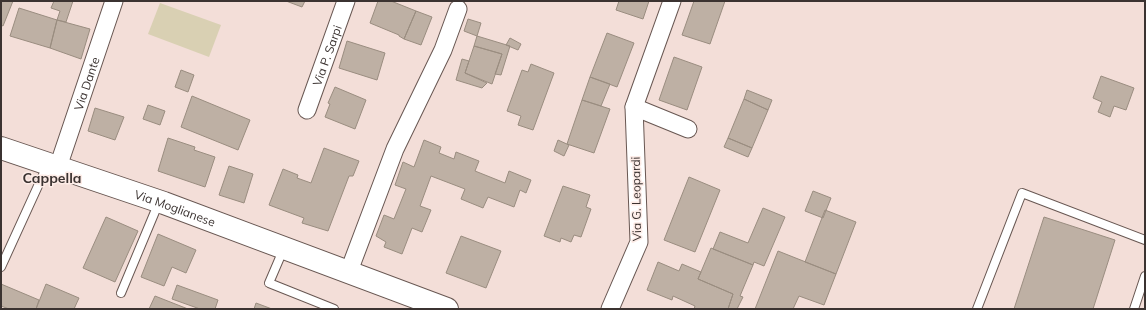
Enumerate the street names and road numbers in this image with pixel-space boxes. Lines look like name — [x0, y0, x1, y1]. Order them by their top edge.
street label: Via P. Sarpi — [309, 23, 344, 88]
street label: Via Dante — [70, 55, 102, 112]
street label: Via G. Leopardi — [628, 156, 644, 242]
street label: Via Moglianese — [133, 186, 218, 229]

